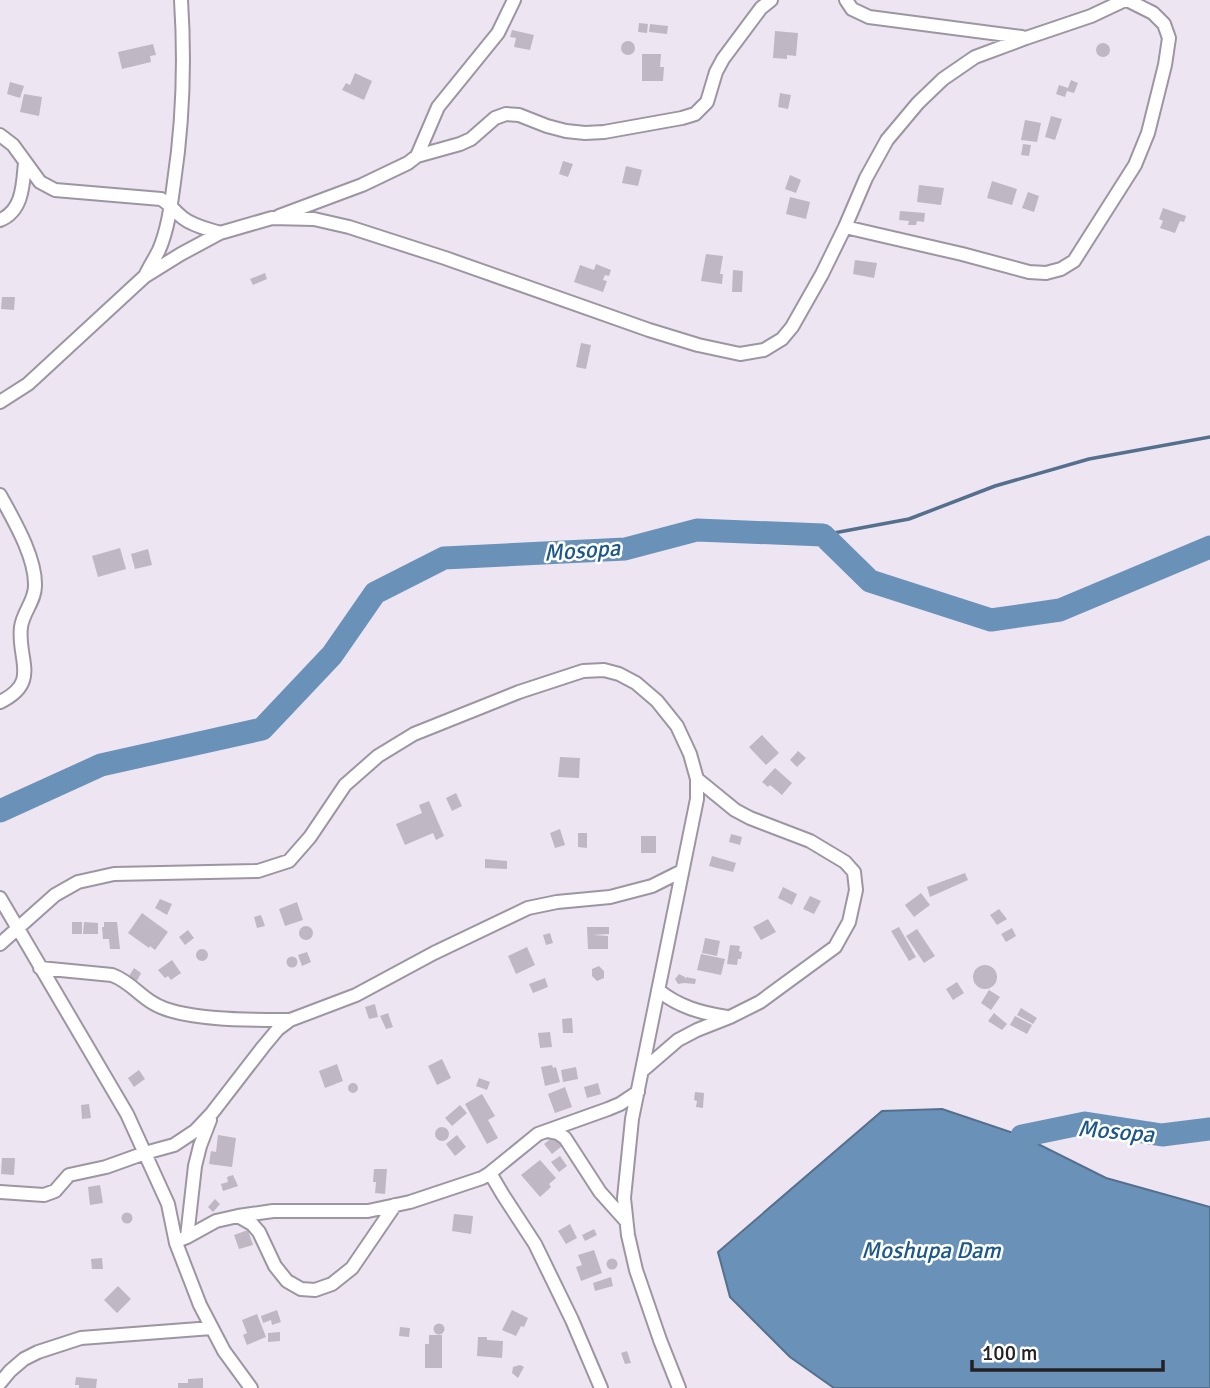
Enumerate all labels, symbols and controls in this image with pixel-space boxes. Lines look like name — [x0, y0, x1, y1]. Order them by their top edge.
water label: Mosopa — [543, 533, 622, 568]
water label: Mosopa — [1077, 1114, 1157, 1149]
water label: Moshupa Dam — [861, 1236, 1001, 1265]
scale bar — [972, 1328, 1163, 1372]
text: 100 m — [982, 1340, 1037, 1366]

